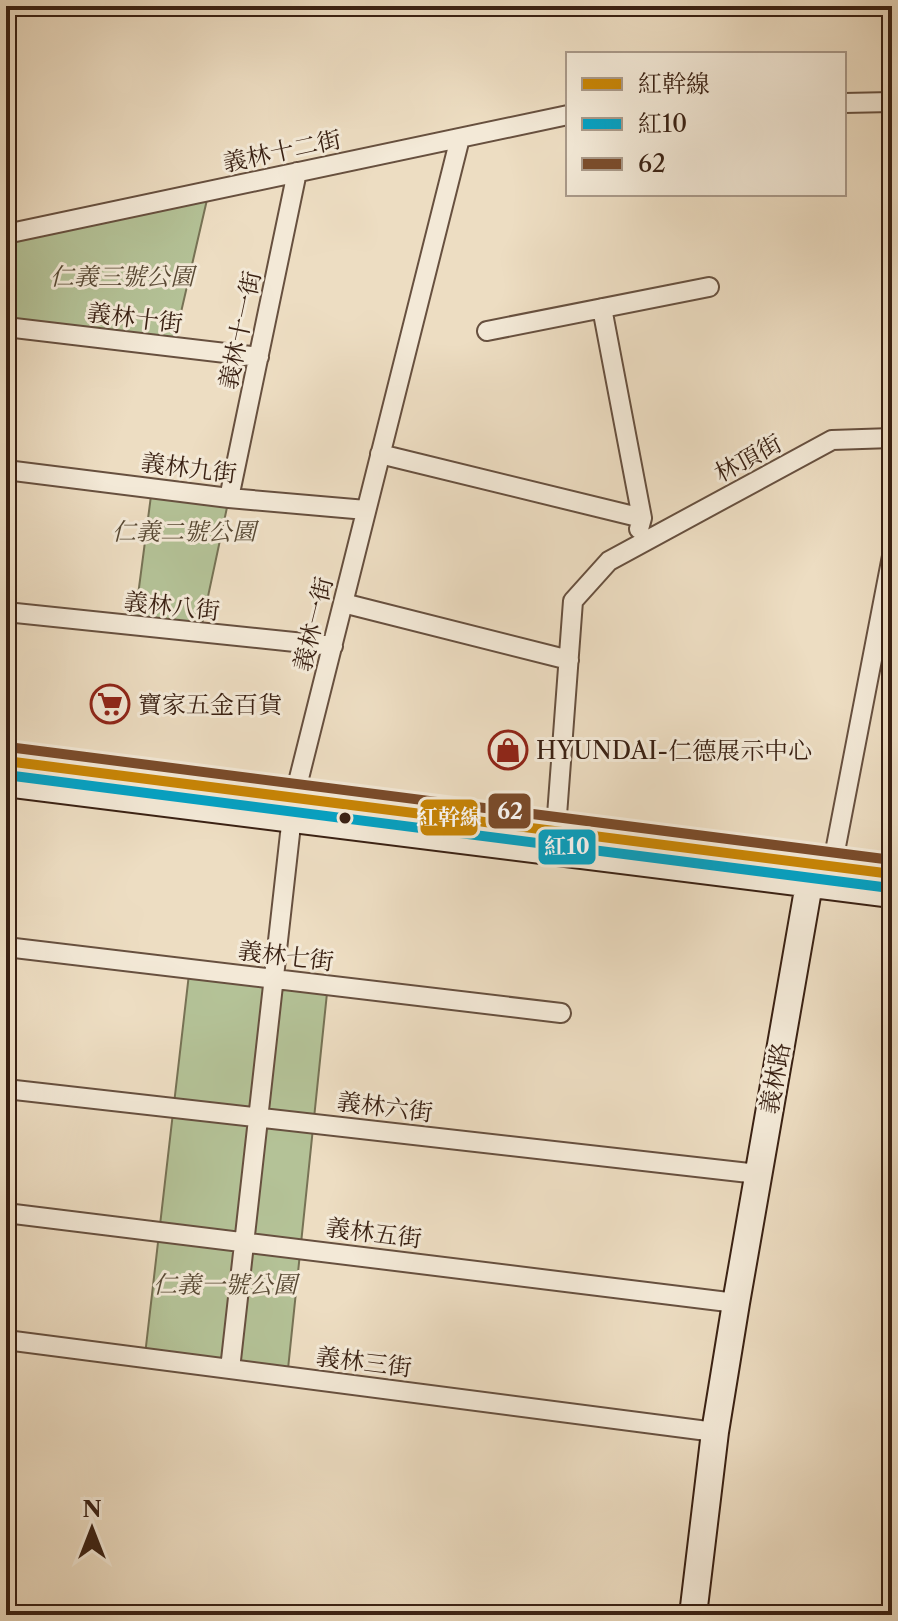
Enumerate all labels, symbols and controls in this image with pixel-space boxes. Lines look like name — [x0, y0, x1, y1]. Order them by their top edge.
legend — [566, 52, 846, 196]
text: 紅幹線 — [638, 69, 710, 98]
text: 紅10 — [638, 109, 687, 138]
street label: 義林十二街 — [220, 124, 344, 178]
text: 62 — [638, 149, 666, 178]
park label: 仁義三號公園 — [50, 262, 198, 291]
street label: 義林十一街 — [213, 268, 267, 392]
street label: 義林十街 — [86, 298, 184, 338]
street label: 林頂街 — [709, 428, 787, 488]
street label: 義林九街 — [140, 448, 238, 488]
park label: 仁義二號公園 — [112, 517, 260, 546]
street label: 義林一街 — [287, 574, 339, 674]
street label: 義林八街 — [123, 587, 221, 625]
supermarket icon: 寶家五金百貨 — [89, 683, 131, 725]
place label: 寶家五金百貨 — [138, 690, 282, 719]
shop icon: HYUNDAI-仁德展示中心 — [487, 729, 529, 771]
place label: HYUNDAI-仁德展示中心 — [536, 736, 812, 765]
line badge: 62 — [487, 792, 532, 830]
line badge: 紅幹線 — [419, 798, 479, 837]
text: 62 — [497, 798, 523, 825]
text: 紅幹線 — [416, 804, 482, 831]
unlabelled marker — [337, 810, 353, 826]
line badge: 紅10 — [537, 828, 597, 866]
text: 紅10 — [544, 833, 590, 860]
street label: 義林七街 — [237, 936, 335, 976]
street label: 義林路 — [754, 1040, 796, 1116]
street label: 義林六街 — [336, 1087, 434, 1127]
street label: 義林五街 — [325, 1213, 423, 1253]
park label: 仁義一號公園 — [153, 1270, 301, 1299]
street label: 義林三街 — [315, 1342, 413, 1382]
north arrow — [52, 1489, 132, 1569]
text: N — [82, 1496, 102, 1523]

